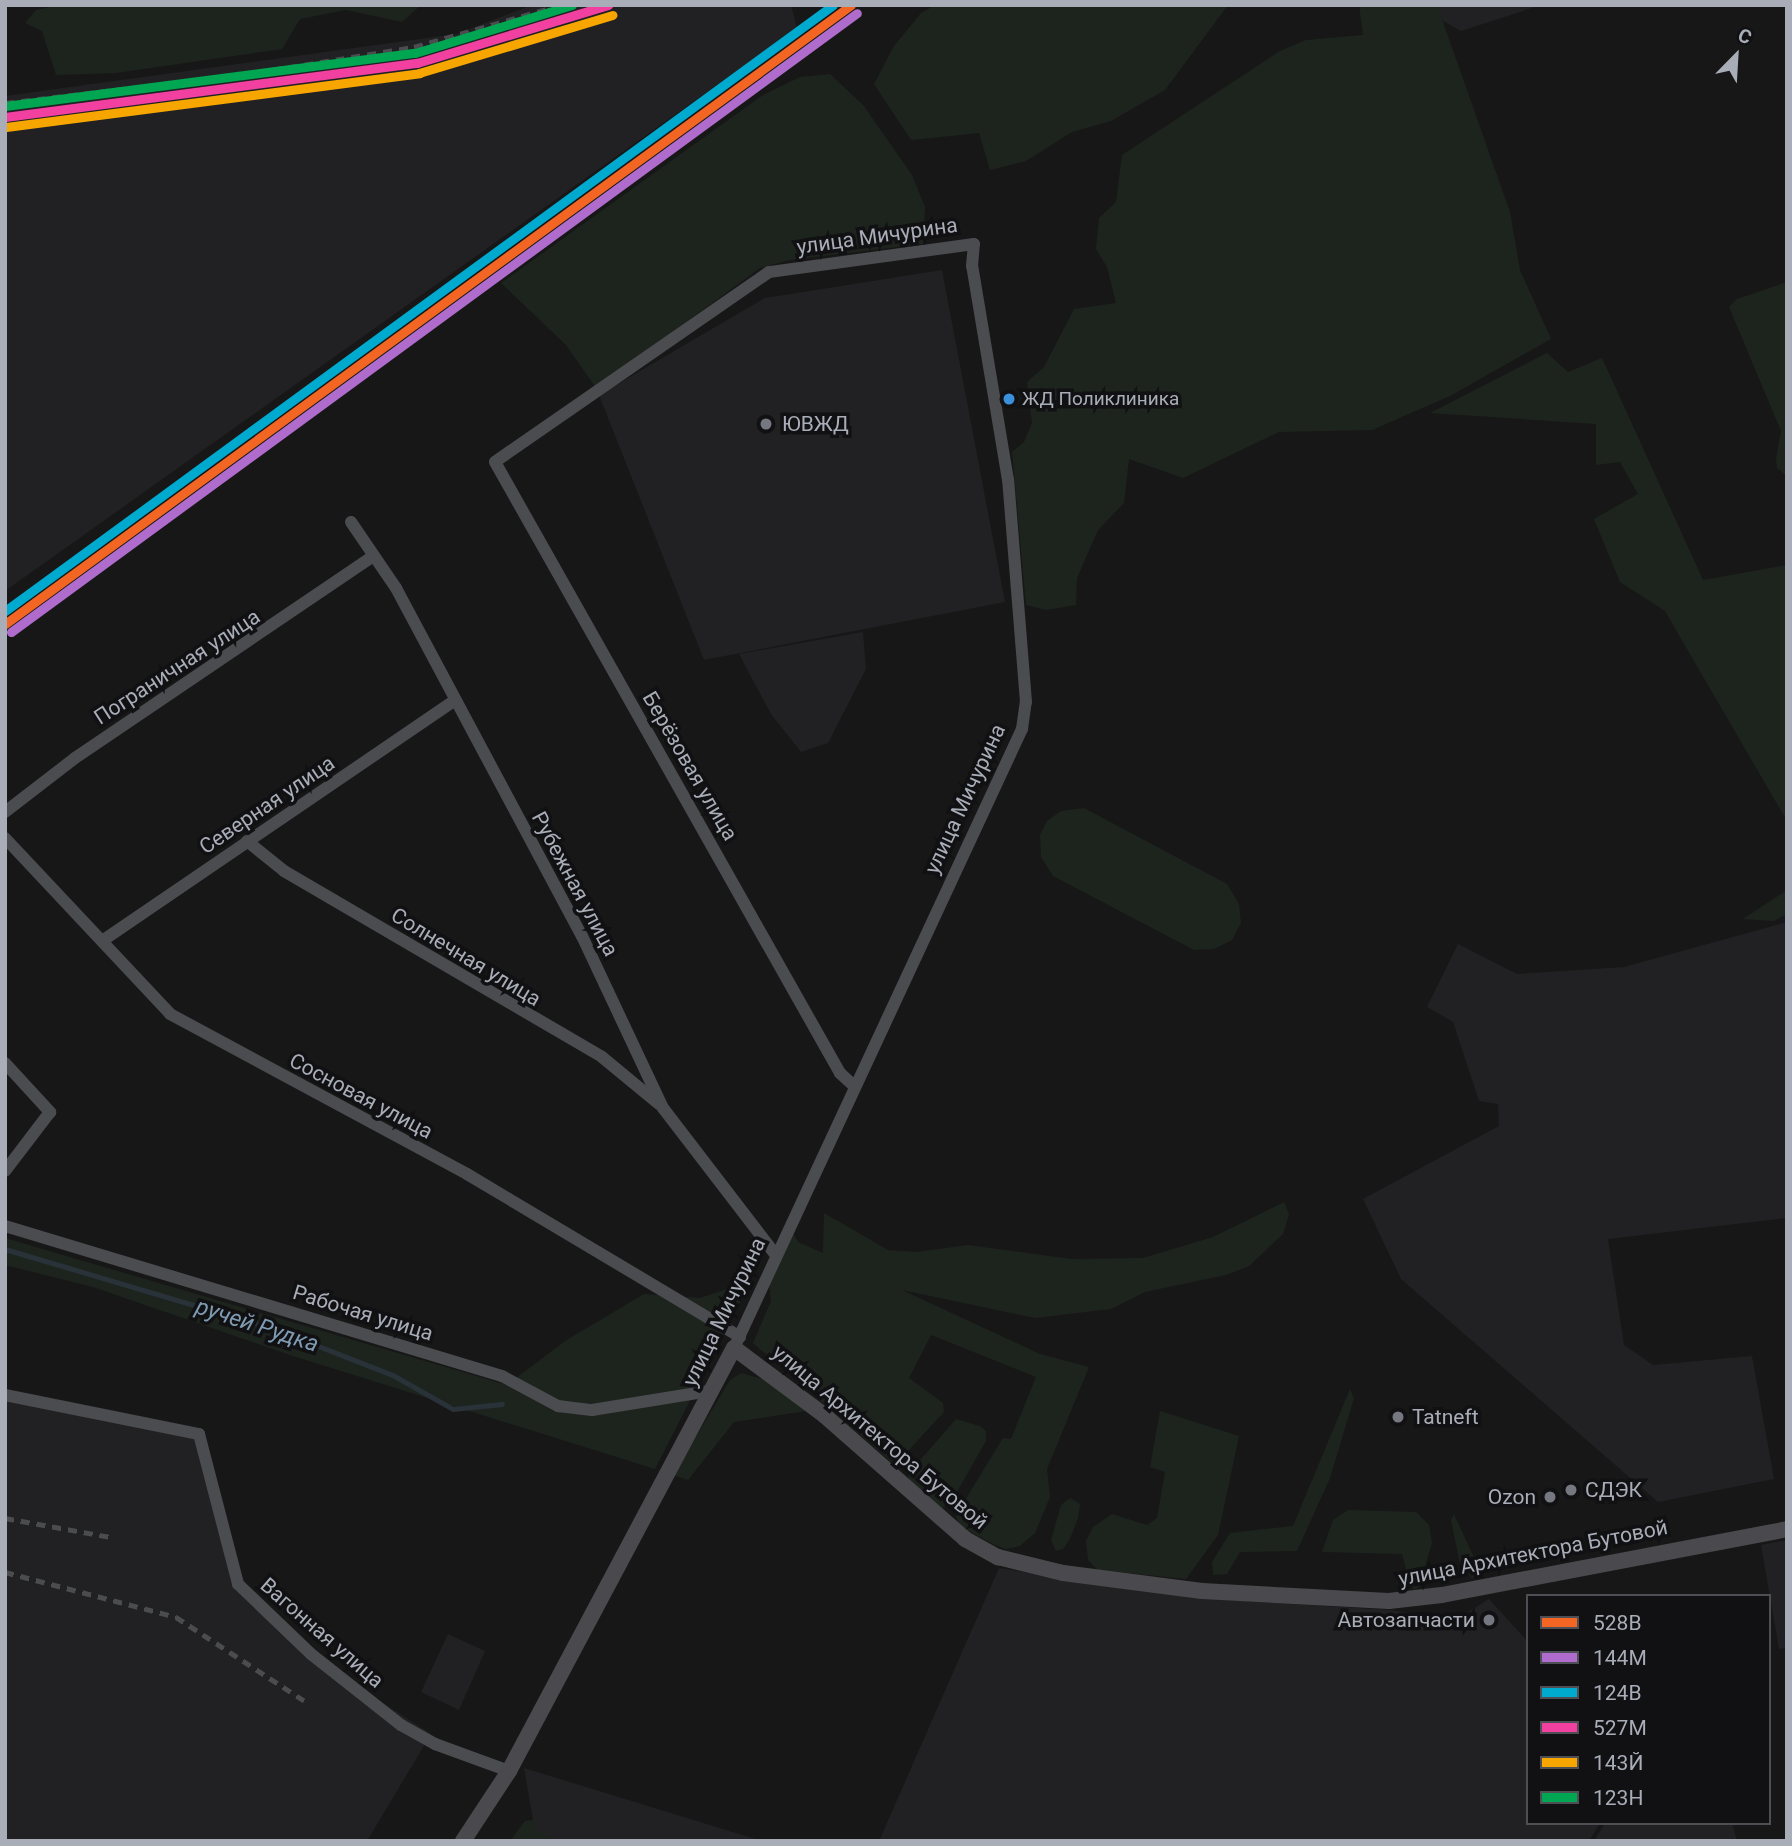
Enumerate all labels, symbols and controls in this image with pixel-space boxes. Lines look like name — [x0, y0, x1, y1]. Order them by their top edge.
north arrow — [1701, 21, 1771, 91]
text: С — [1734, 23, 1755, 49]
street label: улица Мичурина — [795, 212, 959, 260]
place label: ЖД Поликлиника — [1022, 388, 1179, 410]
marker: ЖД Поликлиника — [1002, 392, 1016, 406]
place label: ЮВЖД — [782, 411, 849, 437]
marker: ЮВЖД — [756, 414, 776, 434]
street label: Пограничная улица — [89, 604, 265, 730]
street label: Берёзовая улица — [637, 687, 743, 845]
street label: улица Мичурина — [919, 720, 1011, 878]
street label: Северная улица — [195, 750, 339, 860]
street label: Рубежная улица — [526, 807, 624, 961]
street label: Солнечная улица — [387, 902, 545, 1012]
street label: Сосновая улица — [285, 1048, 437, 1144]
street label: улица Мичурина — [677, 1234, 771, 1390]
street label: Рабочая улица — [290, 1280, 436, 1346]
water label: ручей Рудка — [192, 1293, 322, 1359]
street label: улица Архитектора Бутовой — [767, 1339, 993, 1535]
place label: Tatneft — [1412, 1404, 1479, 1430]
marker: Tatneft — [1390, 1409, 1406, 1425]
place label: СДЭК — [1585, 1477, 1642, 1503]
marker: СДЭК — [1563, 1482, 1579, 1498]
place label: Ozon — [1488, 1484, 1536, 1510]
marker: Ozon — [1542, 1489, 1558, 1505]
street label: улица Архитектора Бутовой — [1396, 1515, 1670, 1591]
street label: Вагонная улица — [255, 1573, 389, 1693]
legend — [1526, 1594, 1771, 1825]
place label: Автозапчасти — [1338, 1607, 1475, 1633]
text: 528В — [1593, 1611, 1642, 1635]
marker: Автозапчасти — [1481, 1612, 1497, 1628]
text: 144М — [1593, 1646, 1647, 1670]
text: 124В — [1593, 1681, 1642, 1705]
text: 527М — [1593, 1716, 1647, 1740]
text: 143Й — [1593, 1751, 1643, 1775]
text: 123Н — [1593, 1786, 1643, 1810]

